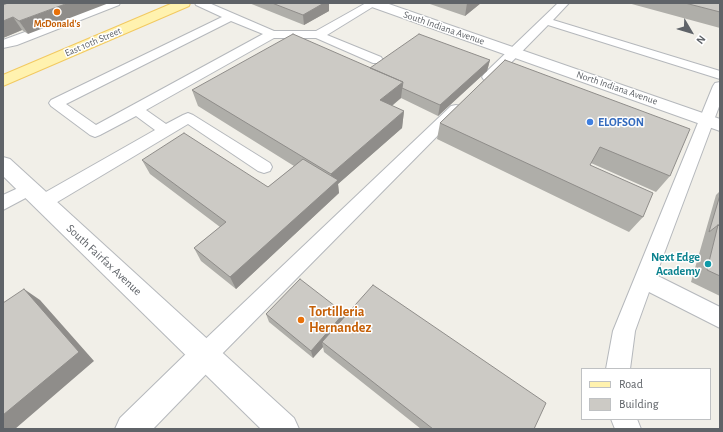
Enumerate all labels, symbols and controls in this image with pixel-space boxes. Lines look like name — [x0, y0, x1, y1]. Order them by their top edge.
marker: McDonald's — [52, 7, 62, 17]
street label: South Indiana Avenue — [402, 8, 486, 48]
north arrow — [671, 12, 711, 52]
place label: McDonald's — [34, 18, 80, 30]
street label: East 10th Street — [63, 25, 123, 59]
text: N — [694, 33, 708, 46]
street label: North Indiana Avenue — [575, 68, 659, 108]
place label: ELOFSON — [598, 115, 644, 129]
marker: ELOFSON — [585, 117, 595, 127]
street label: South Fairfax Avenue — [63, 221, 145, 299]
place label: Next Edge Academy — [651, 250, 700, 278]
marker: Next Edge Academy — [703, 259, 713, 269]
place label: Tortilleria Hernandez — [309, 304, 371, 336]
marker: Tortilleria Hernandez — [296, 315, 306, 325]
legend — [581, 368, 711, 420]
text: Road — [619, 378, 643, 390]
text: Building — [619, 398, 659, 410]

